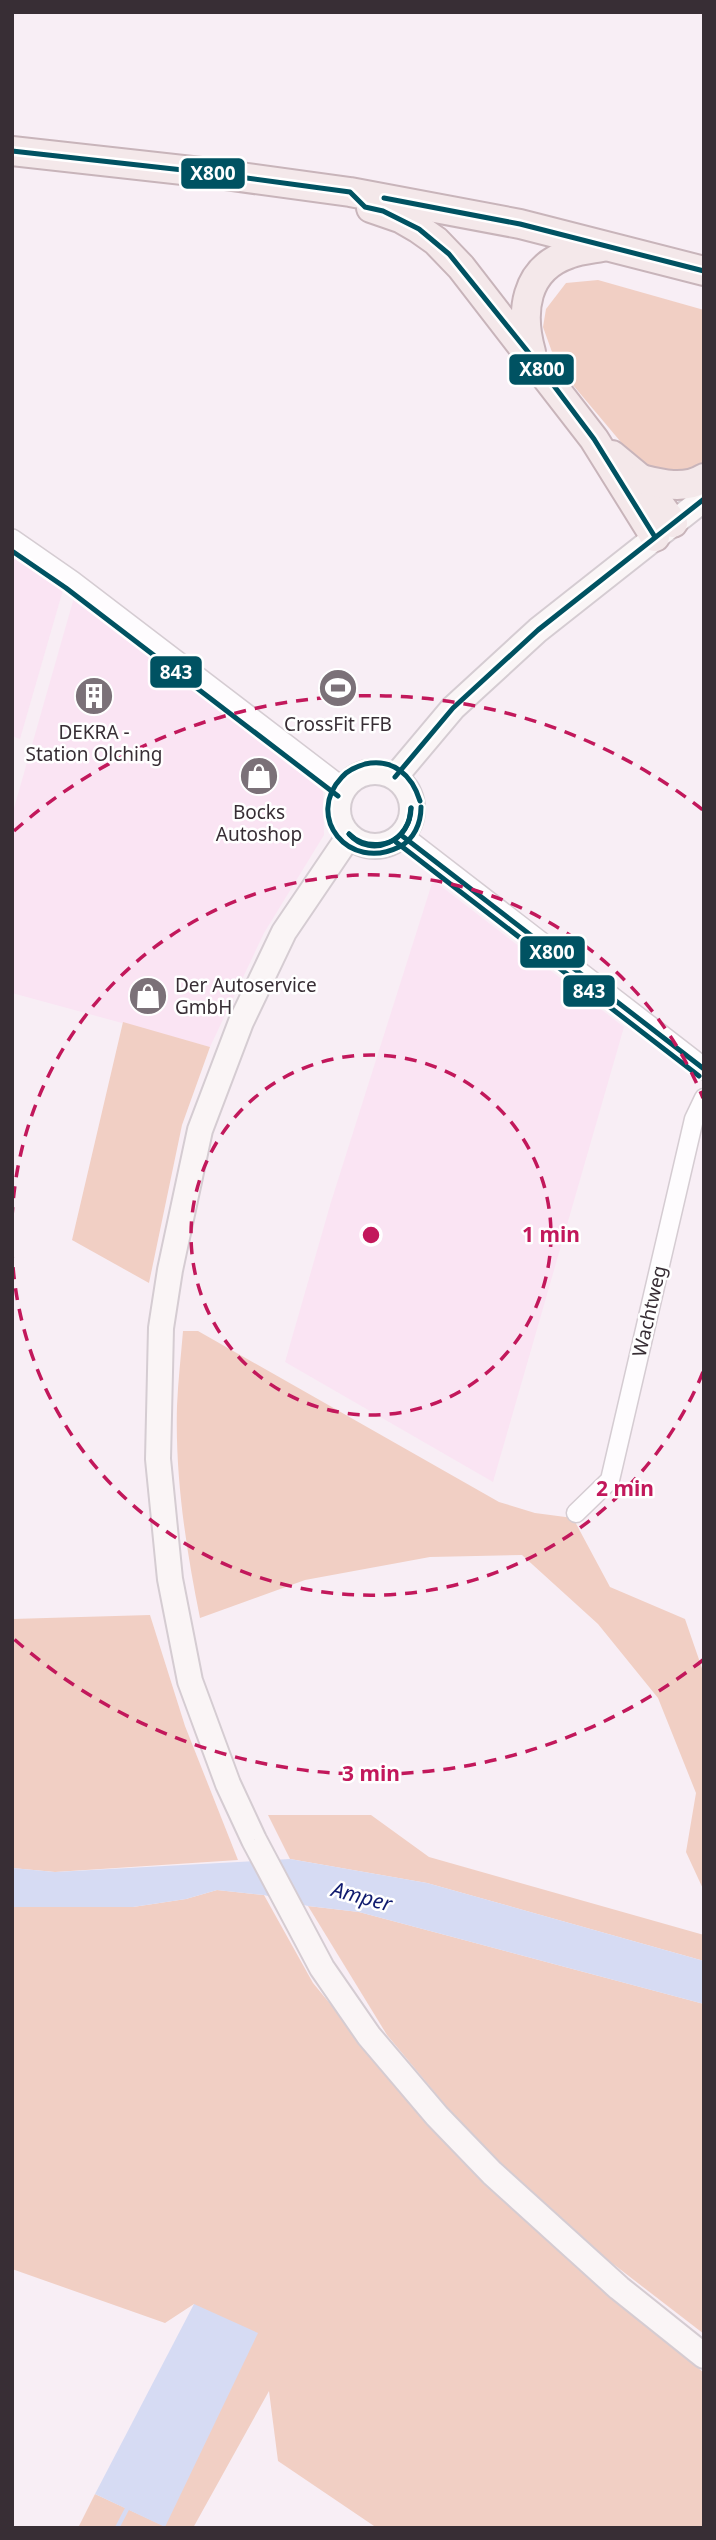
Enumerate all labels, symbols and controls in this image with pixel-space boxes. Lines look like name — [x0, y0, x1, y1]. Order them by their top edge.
line badge: X800 — [180, 157, 246, 190]
text: X800 — [190, 160, 236, 186]
line badge: X800 — [508, 353, 575, 386]
text: X800 — [519, 356, 565, 382]
line badge: 843 — [149, 655, 203, 689]
text: 843 — [160, 659, 192, 685]
sports icon: CrossFit FFB — [317, 667, 359, 709]
building icon: DEKRA - Station Olching — [73, 675, 115, 717]
place label: CrossFit FFB — [284, 711, 392, 737]
place label: DEKRA - Station Olching — [26, 719, 162, 767]
shop icon: Bocks Autoshop — [238, 755, 280, 797]
place label: Bocks Autoshop — [216, 799, 302, 847]
line badge: X800 — [519, 935, 586, 969]
text: X800 — [529, 939, 575, 965]
place label: Der Autoservice GmbH — [175, 972, 317, 1020]
line badge: 843 — [562, 974, 616, 1008]
shop icon: Der Autoservice GmbH — [127, 975, 169, 1017]
text: 843 — [573, 978, 605, 1004]
text: 1 min — [522, 1220, 580, 1248]
centre of rings — [359, 1223, 383, 1247]
street label: Wachtweg — [626, 1263, 672, 1359]
text: 2 min — [596, 1474, 654, 1502]
text: 3 min — [342, 1759, 400, 1787]
water label: Amper — [327, 1874, 397, 1918]

